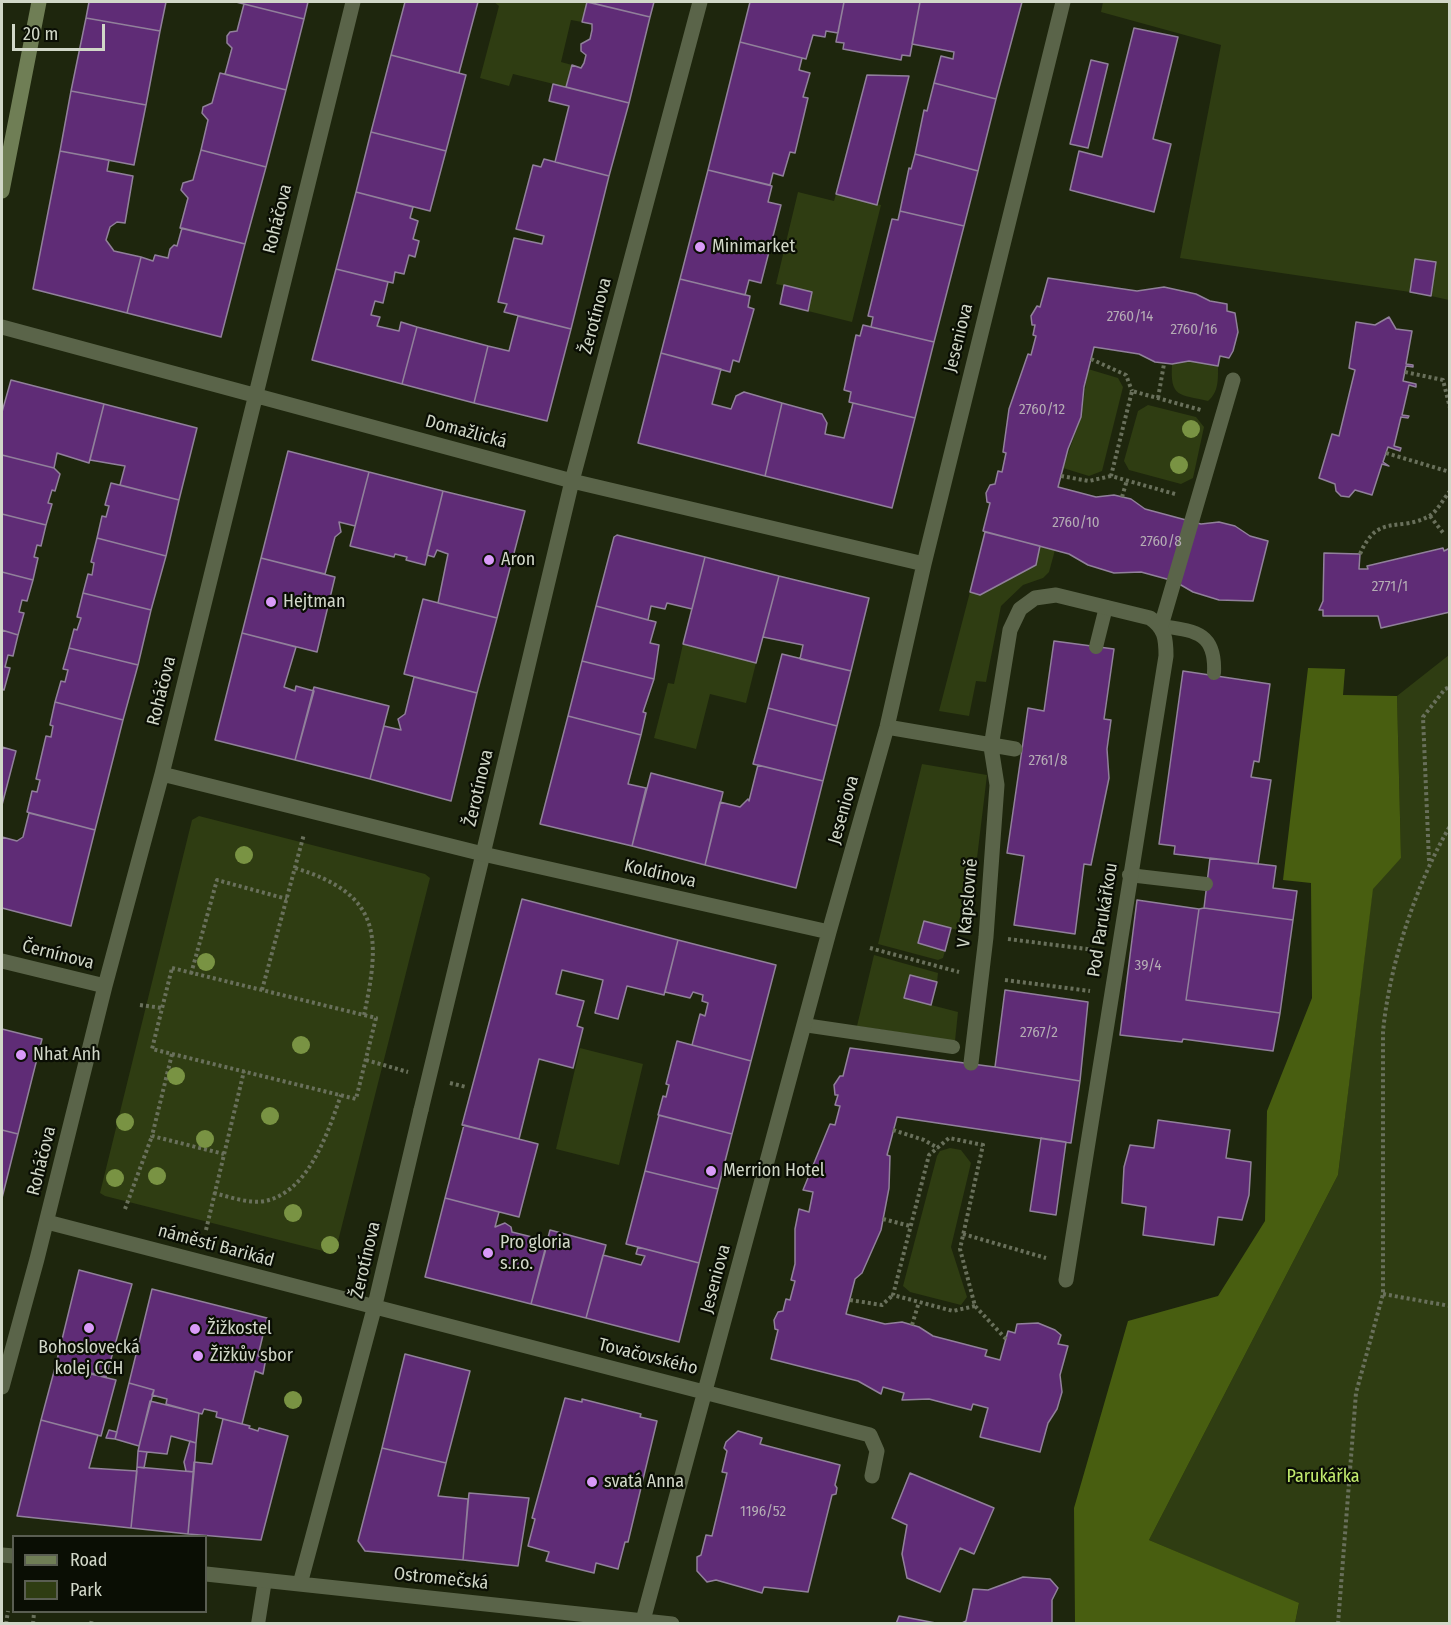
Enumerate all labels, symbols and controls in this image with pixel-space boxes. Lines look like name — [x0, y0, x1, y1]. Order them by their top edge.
scale bar — [15, 12, 108, 50]
text: 20 m — [23, 23, 58, 45]
street label: Roháčova — [259, 182, 297, 256]
place label: Minimarket — [712, 236, 795, 258]
marker: Minimarket — [693, 240, 707, 254]
street label: Žerotínova — [575, 275, 617, 357]
street label: Jeseniova — [940, 301, 978, 375]
house number: 2760/14 — [1107, 308, 1153, 326]
house number: 2760/16 — [1171, 321, 1217, 339]
house number: 2760/12 — [1019, 401, 1065, 419]
street label: Domažlická — [423, 411, 509, 453]
house number: 2760/10 — [1052, 514, 1100, 532]
house number: 2760/8 — [1140, 533, 1182, 551]
place label: Aron — [501, 549, 535, 571]
marker: Aron — [482, 553, 496, 567]
house number: 2771/1 — [1372, 578, 1408, 596]
place label: Hejtman — [283, 591, 345, 613]
marker: Hejtman — [264, 595, 278, 609]
street label: Roháčova — [143, 654, 181, 728]
street label: Žerotínova — [460, 748, 498, 828]
house number: 2761/8 — [1029, 752, 1067, 770]
street label: Jeseniova — [824, 773, 864, 847]
street label: Koldínova — [622, 855, 698, 893]
street label: V Kapslovně — [953, 858, 983, 948]
street label: Pod Parukářkou — [1083, 861, 1123, 979]
street label: Černínova — [20, 936, 96, 974]
house number: 39/4 — [1135, 957, 1161, 975]
house number: 2767/2 — [1020, 1024, 1058, 1042]
place label: Nhat Anh — [33, 1044, 101, 1066]
marker: Nhat Anh — [14, 1048, 28, 1062]
street label: Roháčova — [23, 1124, 61, 1198]
place label: Merrion Hotel — [723, 1160, 825, 1182]
marker: Merrion Hotel — [704, 1164, 718, 1178]
street label: náměstí Barikád — [156, 1220, 276, 1272]
street label: Žerotínova — [347, 1220, 385, 1300]
place label: Pro gloria s.r.o. — [500, 1232, 571, 1274]
street label: Jeseniova — [696, 1242, 736, 1316]
marker: Pro gloria s.r.o. — [481, 1246, 495, 1260]
place label: Žižkostel — [207, 1318, 272, 1340]
marker: Bohoslovecká kolej CCH — [82, 1321, 96, 1335]
marker: Žižkostel — [188, 1322, 202, 1336]
street label: Tovačovského — [596, 1334, 700, 1380]
place label: Bohoslovecká kolej CCH — [38, 1337, 140, 1380]
place label: Žižkův sbor — [210, 1345, 293, 1367]
marker: Žižkův sbor — [191, 1349, 205, 1363]
park label: Parukářka — [1286, 1466, 1360, 1488]
place label: svatá Anna — [604, 1471, 684, 1493]
marker: svatá Anna — [585, 1475, 599, 1489]
house number: 1196/52 — [740, 1503, 786, 1521]
legend — [12, 1535, 207, 1613]
text: Road — [70, 1549, 107, 1571]
street label: Ostromečská — [393, 1563, 489, 1595]
text: Park — [70, 1579, 102, 1601]

